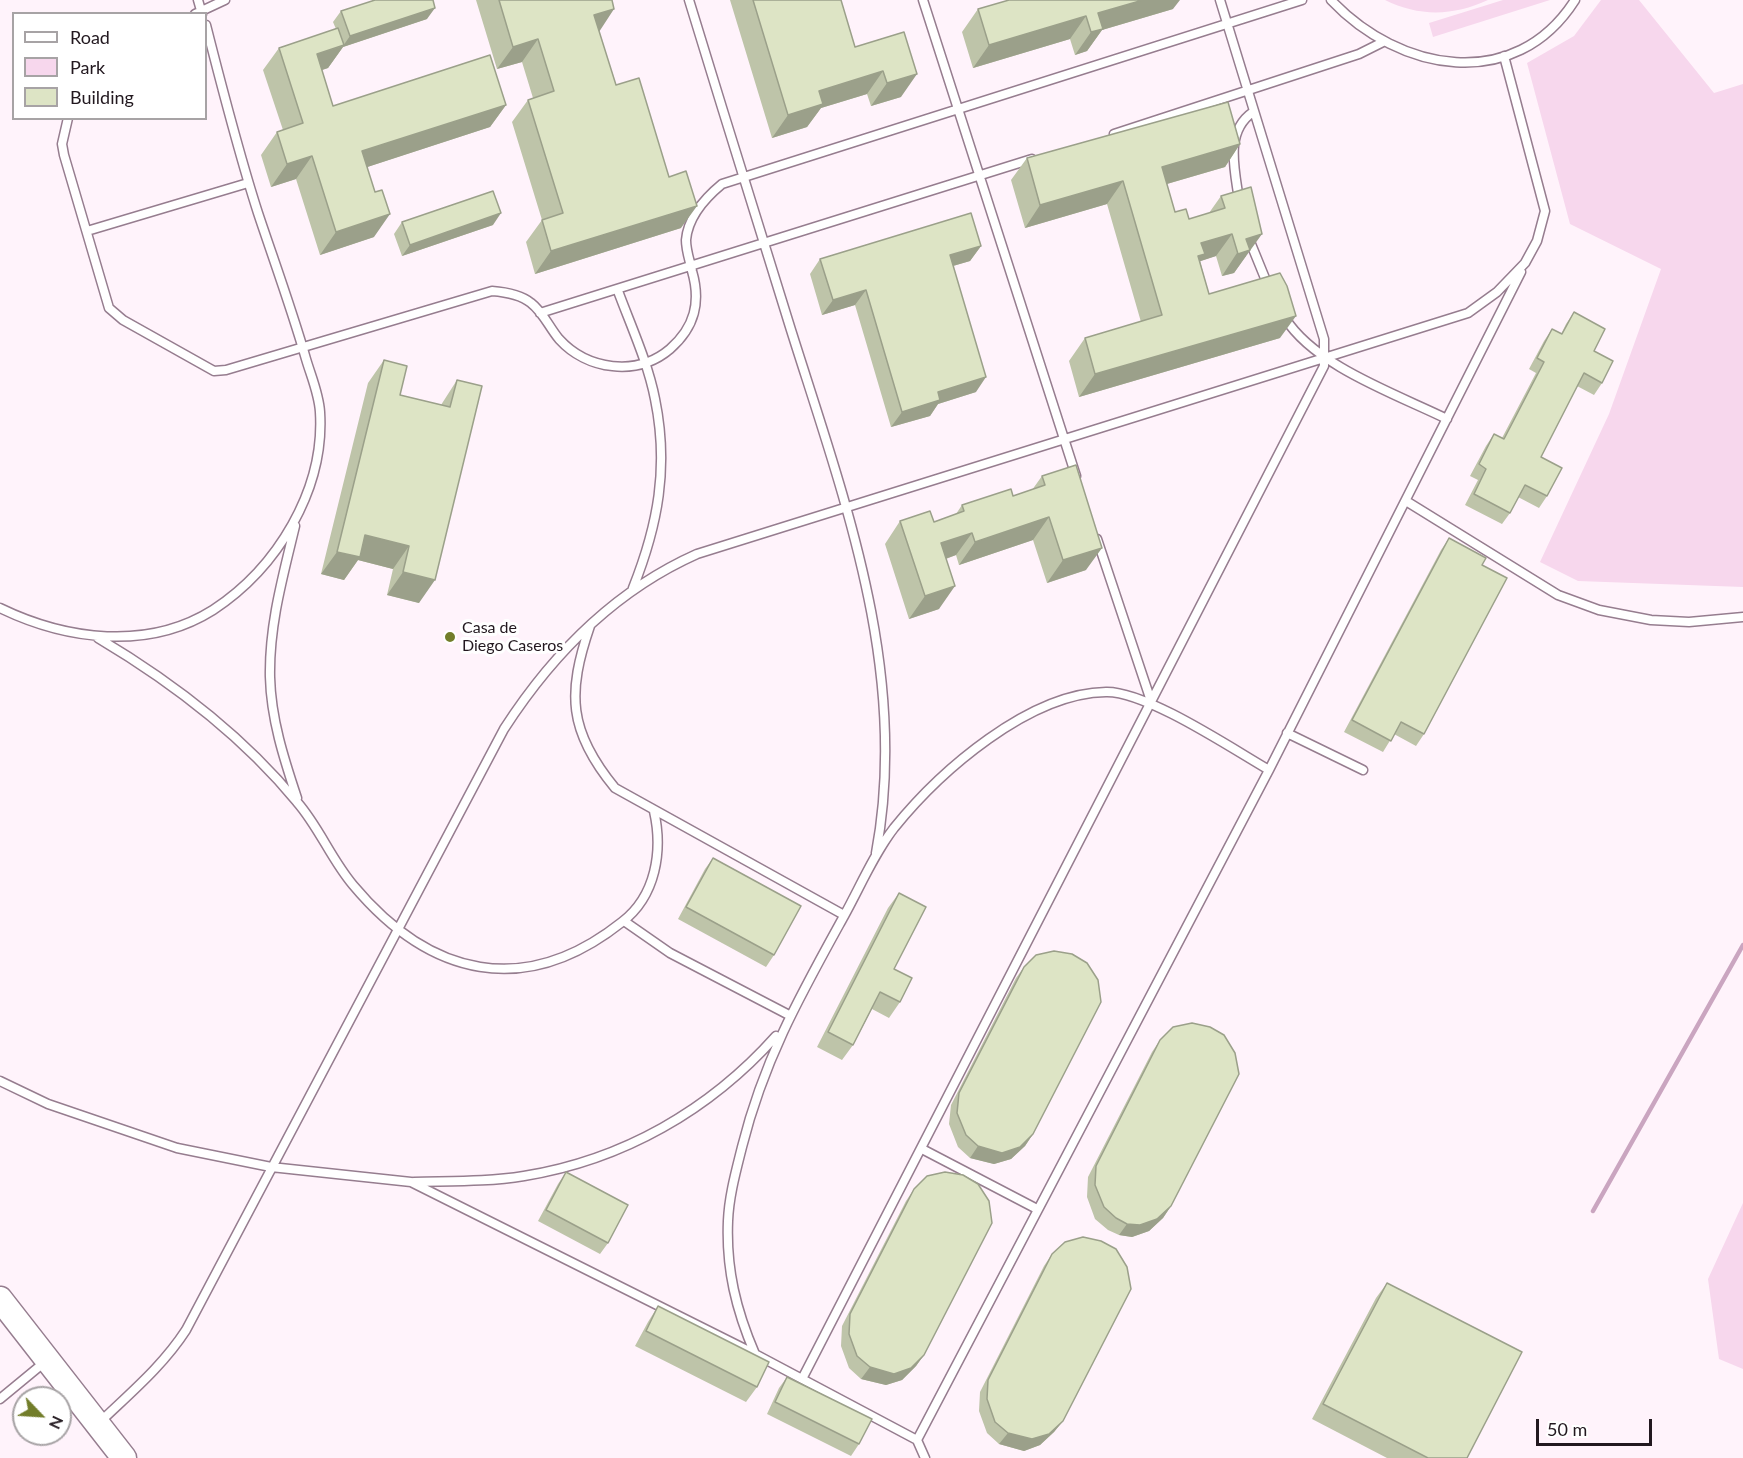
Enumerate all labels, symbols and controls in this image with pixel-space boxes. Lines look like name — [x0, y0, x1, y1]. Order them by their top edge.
legend — [12, 12, 207, 120]
text: Road — [70, 26, 110, 48]
text: Park — [70, 56, 105, 78]
text: Building — [70, 86, 134, 108]
place label: Casa de Diego Caseros — [462, 618, 563, 656]
marker: Casa de Diego Caseros — [443, 630, 457, 644]
north arrow — [12, 1386, 72, 1446]
scale bar — [1539, 1407, 1654, 1445]
text: N — [46, 1413, 68, 1433]
text: 50 m — [1547, 1418, 1587, 1440]

